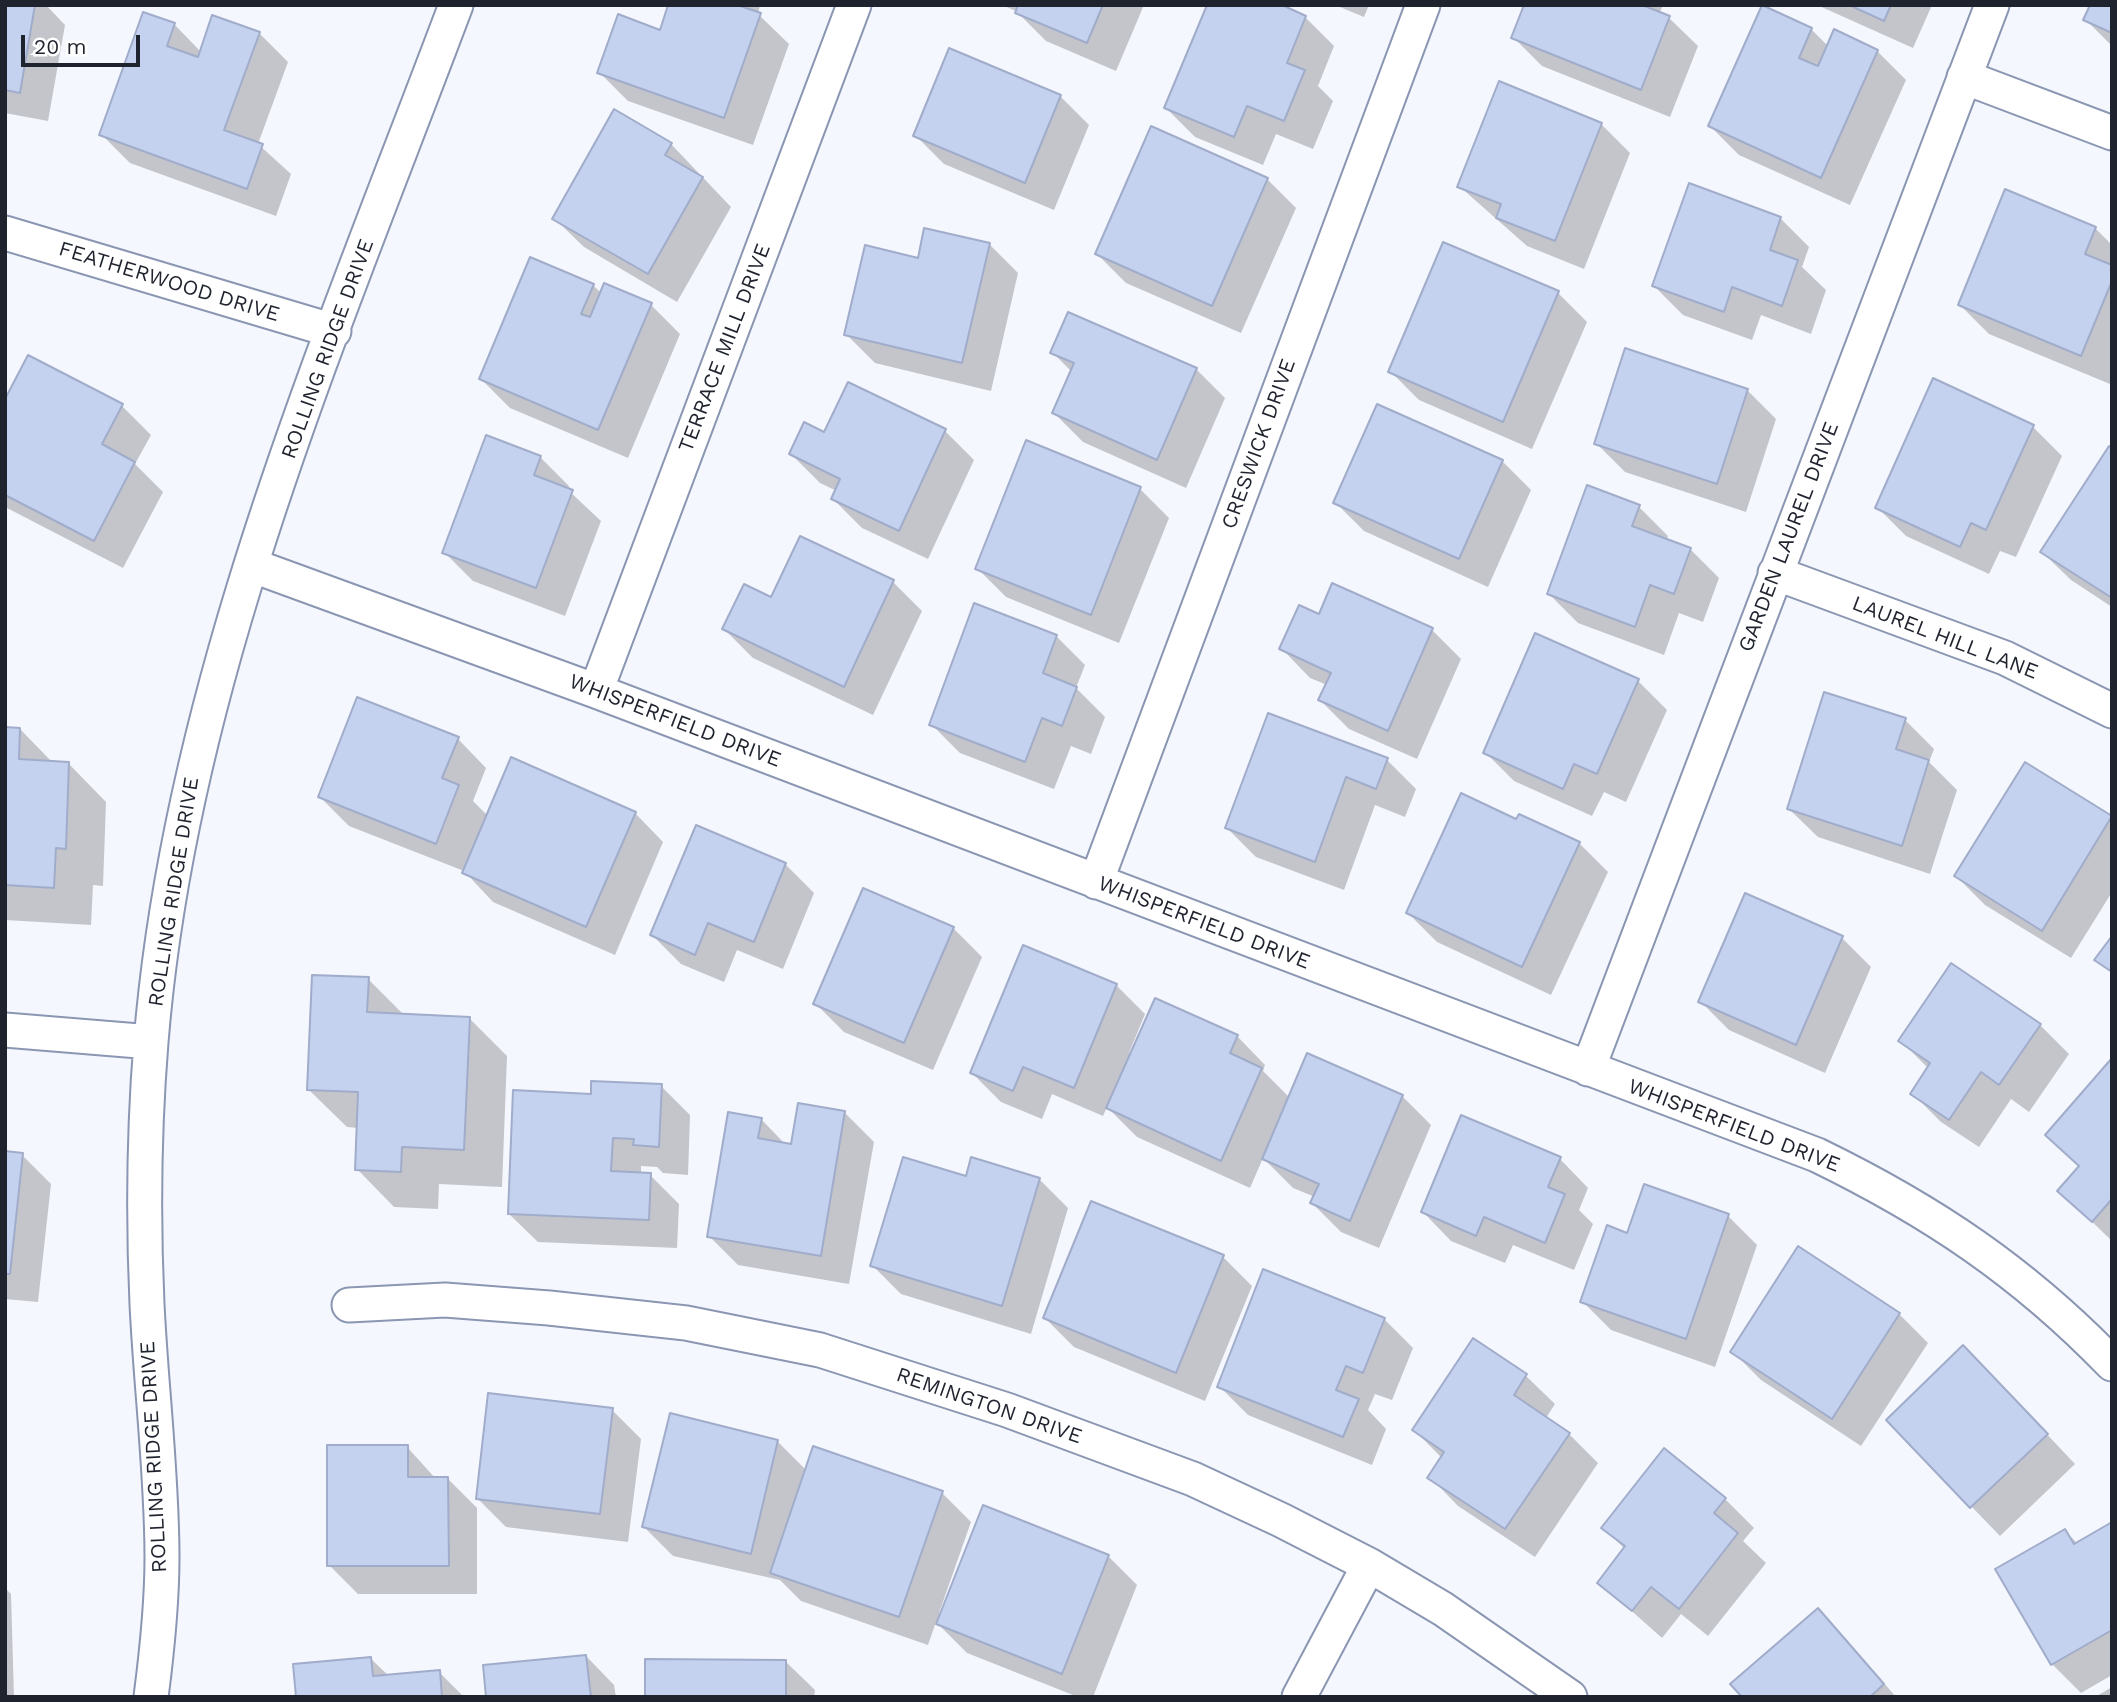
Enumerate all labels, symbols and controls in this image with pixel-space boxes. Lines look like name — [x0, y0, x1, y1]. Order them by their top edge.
scale bar — [24, 21, 144, 65]
text: 20 m — [34, 34, 86, 59]
street label: FEATHERWOOD DRIVE — [56, 236, 282, 328]
street label: ROLLING RIDGE DRIVE — [276, 236, 380, 462]
street label: TERRACE MILL DRIVE — [674, 240, 776, 456]
street label: CRESWICK DRIVE — [1217, 356, 1301, 532]
street label: GARDEN LAUREL DRIVE — [1733, 418, 1845, 656]
street label: LAUREL HILL LANE — [1849, 591, 2041, 685]
street label: WHISPERFIELD DRIVE — [565, 669, 785, 773]
street label: ROLLING RIDGE DRIVE — [143, 775, 205, 1009]
street label: WHISPERFIELD DRIVE — [1094, 871, 1314, 975]
street label: WHISPERFIELD DRIVE — [1624, 1074, 1844, 1178]
street label: ROLLING RIDGE DRIVE — [135, 1340, 173, 1574]
street label: REMINGTON DRIVE — [893, 1362, 1085, 1450]

